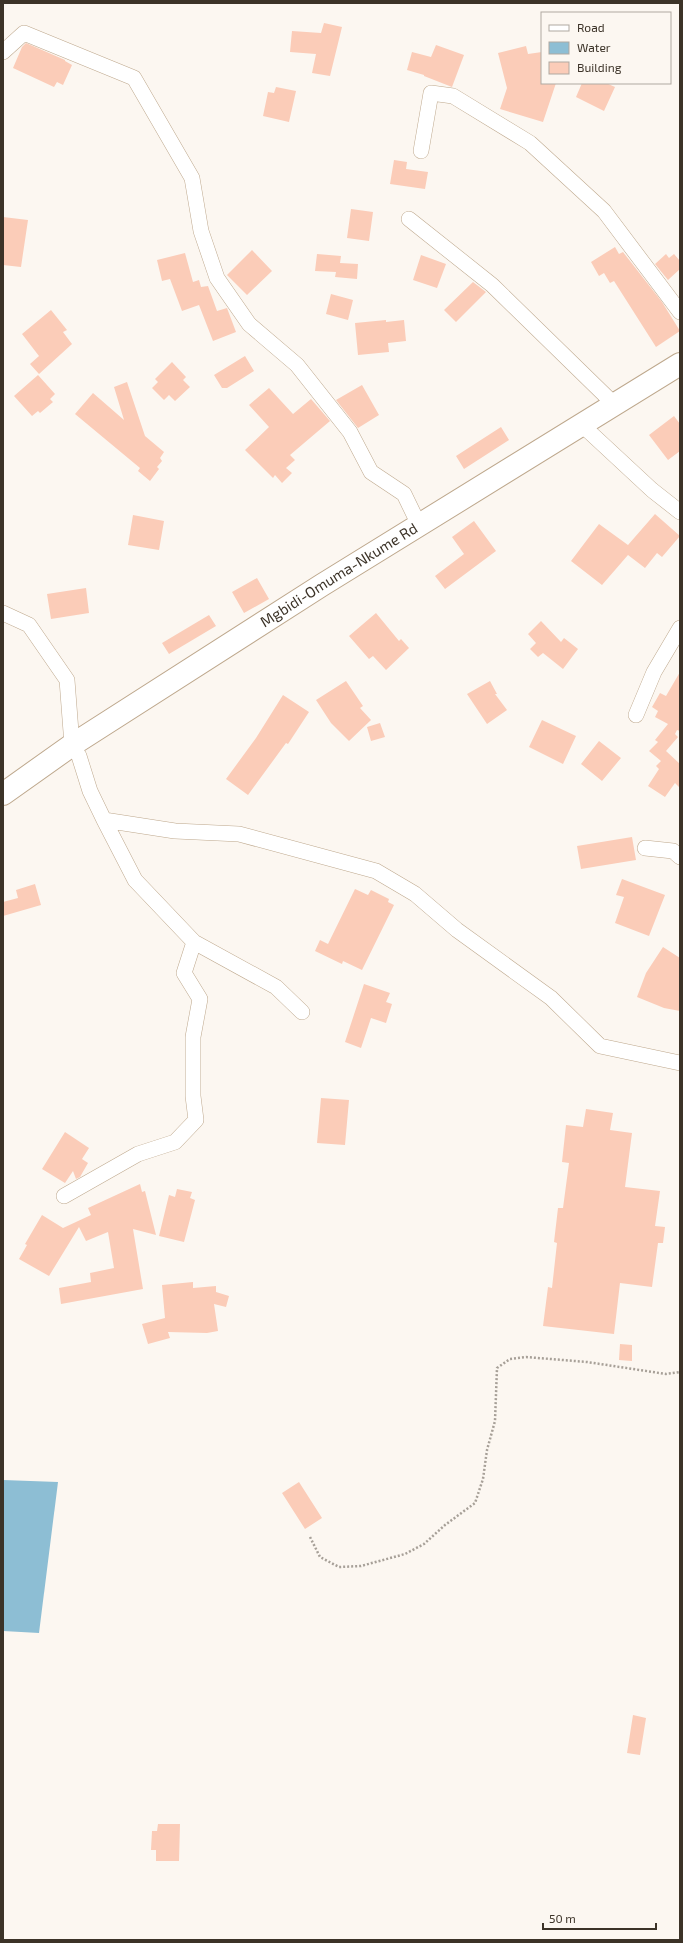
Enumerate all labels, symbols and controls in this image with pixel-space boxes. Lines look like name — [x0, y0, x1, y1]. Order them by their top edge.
legend — [541, 12, 671, 84]
text: Road — [577, 20, 605, 34]
text: Water — [577, 40, 611, 54]
text: Building — [577, 60, 622, 74]
street label: Mgbidi-Omuma-Nkume Rd — [256, 518, 420, 630]
scale bar — [543, 1905, 656, 1931]
text: 50 m — [549, 1911, 576, 1925]

